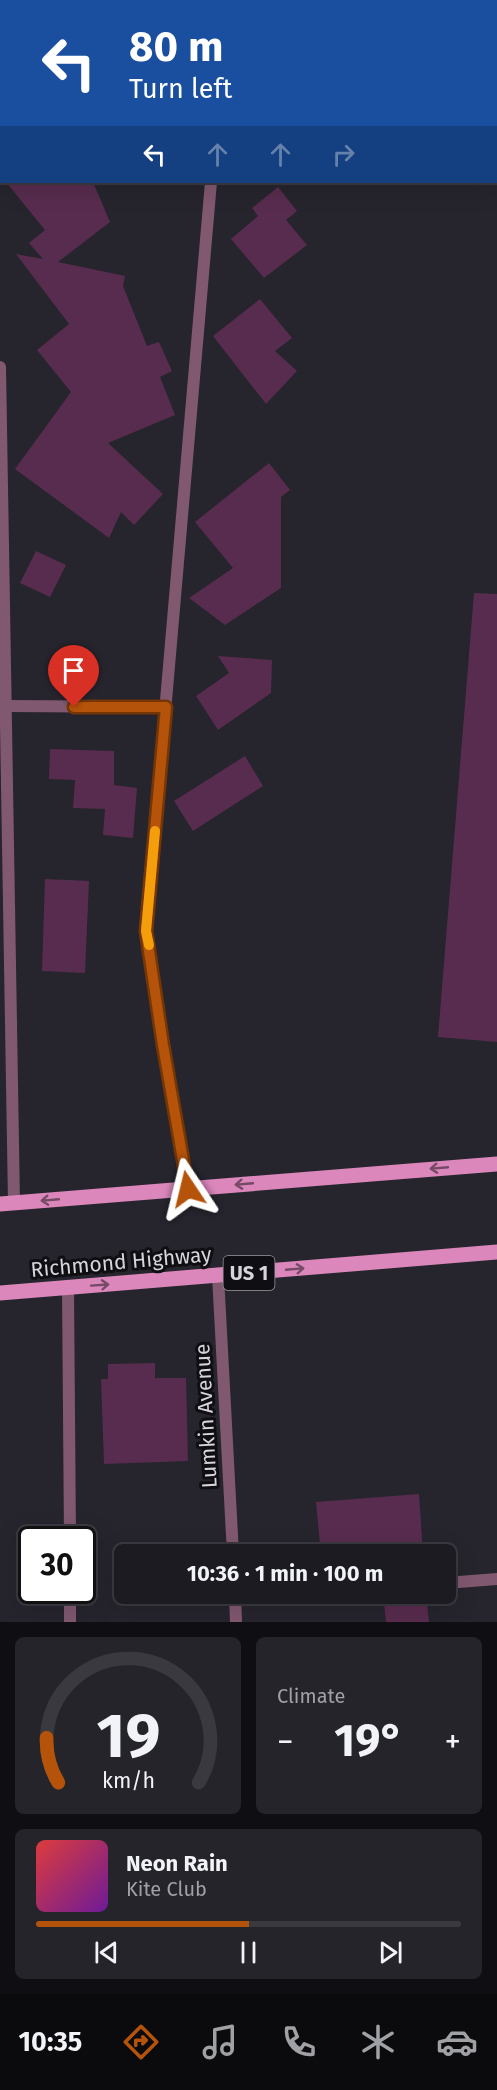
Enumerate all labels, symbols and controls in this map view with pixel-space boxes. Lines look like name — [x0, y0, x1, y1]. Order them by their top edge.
text: 80 m — [129, 22, 223, 72]
icon: left — [30, 24, 108, 102]
text: Turn left — [129, 73, 232, 105]
icon: left — [138, 138, 171, 171]
icon: ahead — [201, 138, 234, 171]
icon: ahead — [264, 138, 297, 171]
icon: right — [327, 138, 360, 171]
pin — [48, 645, 99, 707]
icon: arrive — [57, 654, 90, 687]
position arrow — [156, 1157, 220, 1221]
one-way arrow — [429, 1163, 449, 1174]
one-way arrow — [235, 1179, 255, 1190]
one-way arrow — [41, 1195, 60, 1206]
street label: Richmond Highway — [30, 1241, 213, 1283]
road number: US 1 — [224, 1256, 274, 1290]
one-way arrow — [284, 1263, 304, 1274]
one-way arrow — [90, 1279, 110, 1290]
street label: Lumkin Avenue — [189, 1343, 223, 1489]
speed limit sign: 30 — [18, 1526, 96, 1604]
text: 10:36 · 1 min · 100 m — [187, 1560, 383, 1587]
text: Climate — [277, 1684, 345, 1708]
text: 19 — [96, 1699, 160, 1774]
text: 19° — [334, 1714, 404, 1768]
text: − — [277, 1722, 294, 1762]
text: + — [445, 1722, 461, 1762]
text: km/h — [101, 1768, 155, 1794]
text: Neon Rain — [126, 1850, 228, 1877]
text: Kite Club — [126, 1877, 207, 1901]
icon: previous — [90, 1936, 123, 1969]
icon: pause — [232, 1936, 265, 1969]
icon: next — [374, 1936, 407, 1969]
icon: directions — [120, 2021, 162, 2063]
icon: music — [199, 2021, 241, 2063]
icon: phone — [278, 2021, 320, 2063]
icon: climate — [357, 2021, 399, 2063]
icon: car — [436, 2021, 478, 2063]
text: 10:35 — [19, 2026, 82, 2058]

